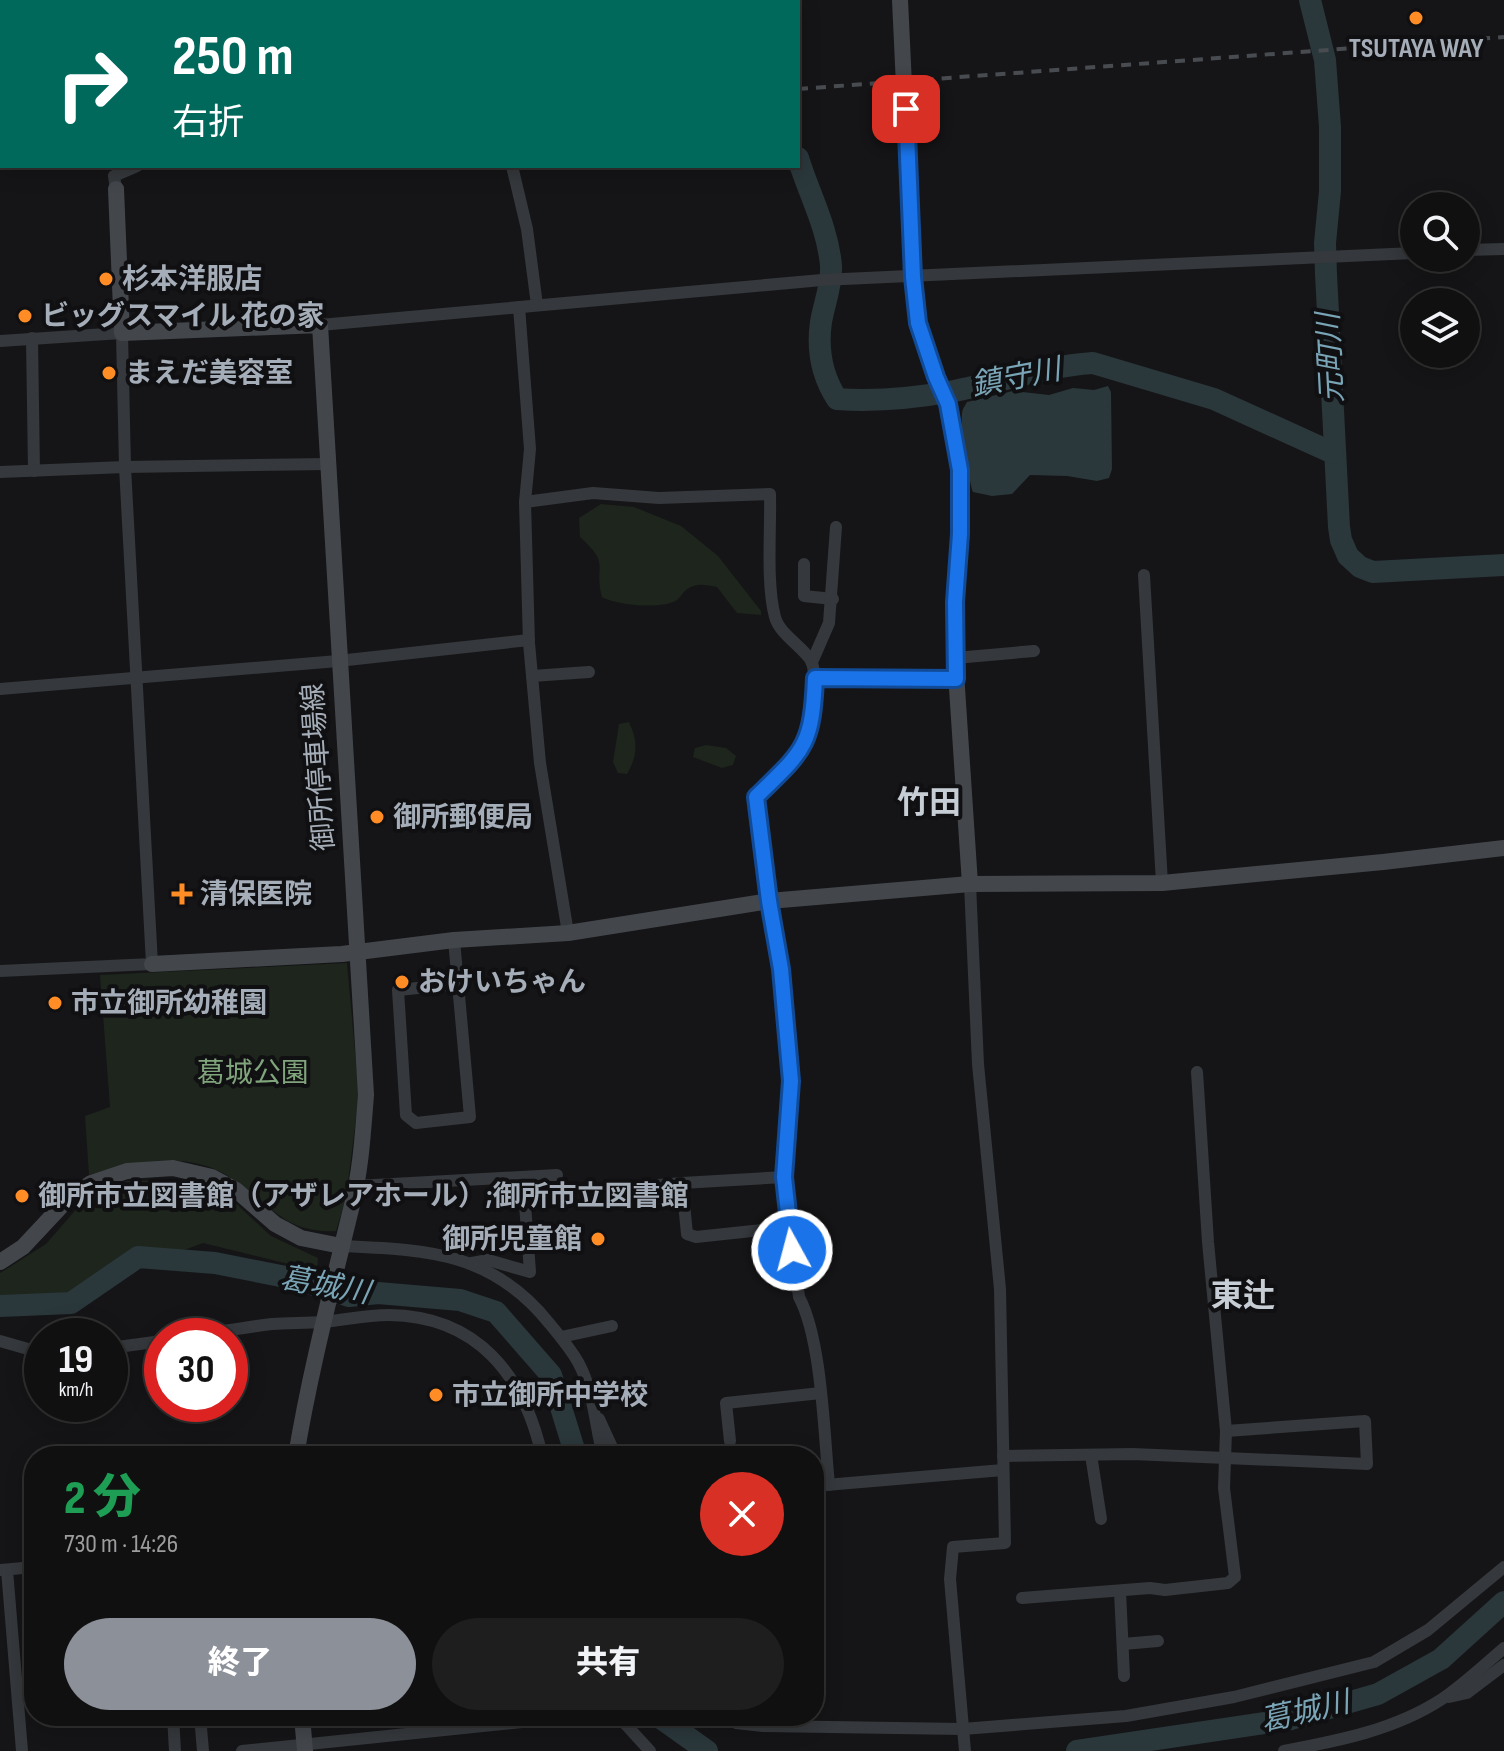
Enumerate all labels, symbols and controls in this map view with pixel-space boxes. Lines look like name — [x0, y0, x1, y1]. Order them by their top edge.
marker: TSUTAYA WAY — [1407, 9, 1425, 27]
text: 250 m — [172, 24, 294, 91]
icon: right — [40, 32, 144, 136]
place label: TSUTAYA WAY — [1349, 32, 1483, 65]
pin — [872, 75, 940, 143]
icon: arrive — [884, 87, 928, 131]
text: 右折 — [172, 102, 244, 145]
map controls — [1400, 192, 1480, 368]
button: search — [1400, 192, 1480, 272]
place label: 杉本洋服店 — [122, 263, 262, 296]
marker: 杉本洋服店 — [97, 270, 115, 288]
button: layers — [1400, 288, 1480, 368]
place label: ビッグスマイル 花の家 — [41, 300, 325, 333]
marker: ビッグスマイル 花の家 — [16, 307, 34, 325]
water label: 元町川 — [1311, 309, 1351, 404]
water label: 鎮守川 — [968, 351, 1067, 404]
place label: まえだ美容室 — [125, 357, 293, 390]
marker: まえだ美容室 — [100, 364, 118, 382]
street label: 御所停車場線 — [297, 682, 341, 852]
district label: 竹田 — [897, 784, 961, 823]
place label: 御所郵便局 — [393, 801, 533, 834]
marker: 御所郵便局 — [368, 808, 386, 826]
place label: 清保医院 — [200, 878, 312, 911]
marker: 清保医院 — [171, 883, 193, 905]
place label: おけいちゃん — [418, 966, 586, 999]
marker: おけいちゃん — [393, 973, 411, 991]
place label: 市立御所幼稚園 — [71, 987, 267, 1020]
marker: 市立御所幼稚園 — [46, 994, 64, 1012]
park label: 葛城公園 — [197, 1057, 309, 1090]
place label: 御所市立図書館（アザレアホール）;御所市立図書館 — [38, 1180, 689, 1213]
marker: 御所市立図書館（アザレアホール）;御所市立図書館 — [13, 1187, 31, 1205]
position arrow — [750, 1208, 834, 1292]
place label: 御所児童館 — [442, 1223, 582, 1256]
marker: 御所児童館 — [589, 1230, 607, 1248]
water label: 葛城川 — [278, 1260, 375, 1312]
district label: 東辻 — [1211, 1277, 1275, 1316]
speed limit sign: 30 — [144, 1318, 248, 1422]
text: 19 — [59, 1336, 93, 1384]
text: km/h — [59, 1378, 93, 1402]
place label: 市立御所中学校 — [452, 1379, 648, 1412]
marker: 市立御所中学校 — [427, 1386, 445, 1404]
text: 2 分 — [64, 1470, 141, 1527]
button: close — [700, 1472, 784, 1556]
text: 730 m · 14:26 — [64, 1529, 178, 1560]
button: 終了 — [64, 1618, 416, 1710]
button: 共有 — [432, 1618, 784, 1710]
water label: 葛城川 — [1257, 1684, 1356, 1740]

